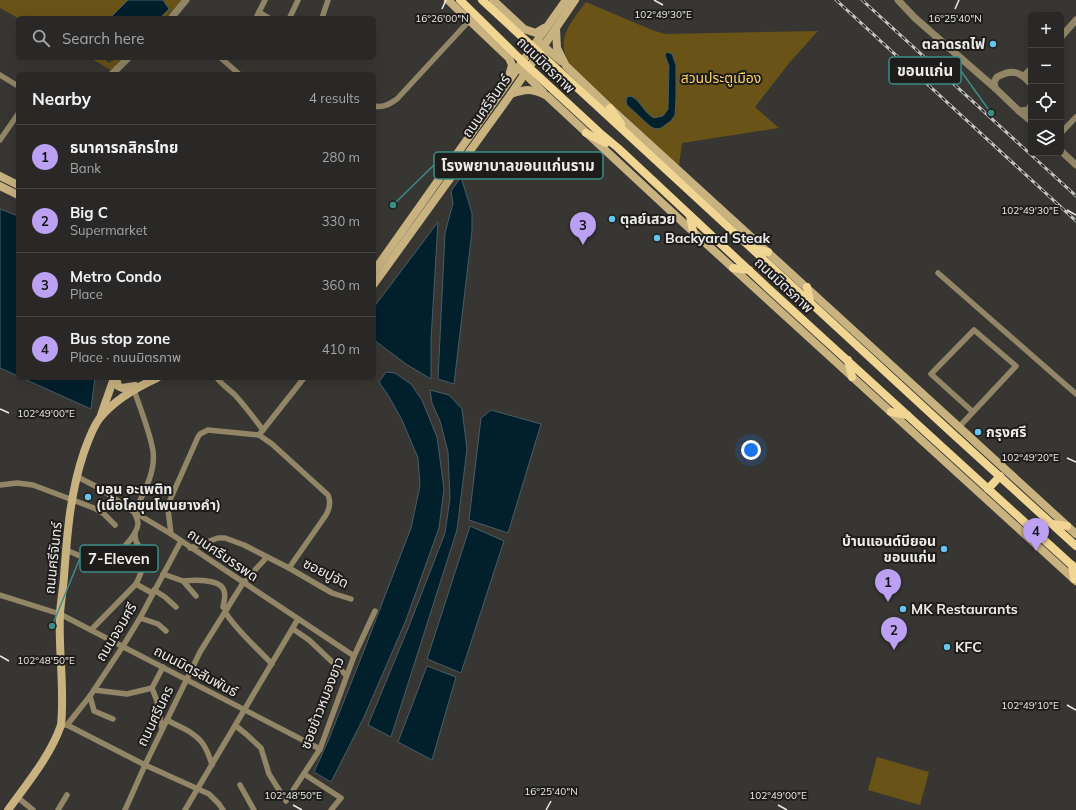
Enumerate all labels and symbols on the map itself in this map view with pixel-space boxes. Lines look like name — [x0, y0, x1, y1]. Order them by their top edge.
text: 102°49'30"E — [634, 8, 692, 21]
text: 16°26'00"N — [415, 12, 469, 25]
text: 16°25'40"N — [928, 12, 982, 25]
street label: ถนนมิตรภาพ — [513, 33, 579, 97]
place label: ตลาดรถไฟ — [922, 35, 985, 53]
marker: ตลาดรถไฟ — [988, 39, 998, 49]
callout: ขอนแก่น — [889, 57, 961, 84]
text: ขอนแก่น — [897, 61, 953, 80]
park label: สวนประตูเมือง — [681, 69, 761, 87]
street label: ถนนศรีจันทร์ — [458, 71, 515, 141]
callout: โรงพยาบาลขอนแก่นราม — [434, 152, 603, 179]
text: โรงพยาบาลขอนแก่นราม — [441, 156, 595, 175]
text: 102°49'30"E — [1001, 204, 1059, 217]
place label: ตุลย์เสวย — [620, 210, 675, 228]
pin: 3 — [570, 212, 596, 245]
marker: ตุลย์เสวย — [607, 214, 617, 224]
place label: Backyard Steak — [665, 229, 770, 247]
marker: Backyard Steak — [652, 233, 662, 243]
street label: ถนนมิตรภาพ — [751, 253, 817, 317]
text: 102°49'00"E — [17, 407, 75, 420]
place label: กรุงศรี — [986, 423, 1026, 441]
marker: กรุงศรี — [973, 427, 983, 437]
your location — [741, 440, 761, 460]
text: 102°49'20"E — [1001, 451, 1059, 464]
place label: บอน อะเพติท (เนื้อโคขุนโพนยางคำ) — [96, 480, 221, 514]
marker: บอน อะเพติท (เนื้อโคขุนโพนยางคำ) — [83, 492, 93, 502]
pin: 4 — [1023, 518, 1049, 551]
street label: ถนนศรีจันทร์ — [40, 520, 66, 595]
street label: ถนนศรีบรรพด — [184, 525, 262, 585]
place label: บ้านแอนด์บียอน ขอนแก่น — [842, 532, 936, 566]
marker: บ้านแอนด์บียอน ขอนแก่น — [939, 544, 949, 554]
callout: 7-Eleven — [80, 545, 158, 572]
text: 7-Eleven — [88, 549, 150, 568]
street label: ซอยปูจัด — [300, 554, 352, 592]
pin: 1 — [875, 569, 901, 602]
street label: ถนนจอมศรี — [91, 599, 141, 665]
place label: MK Restaurants — [911, 600, 1018, 618]
marker: MK Restaurants — [898, 604, 908, 614]
pin: 2 — [881, 617, 907, 650]
place label: KFC — [955, 638, 982, 656]
street label: ถนนมิตรสัมพันธ์ — [151, 641, 241, 701]
marker: KFC — [942, 642, 952, 652]
text: 102°48'50"E — [17, 654, 75, 667]
street label: ซอยข้าวหมองยาว — [296, 654, 348, 752]
street label: ถนนศรีนคร — [133, 683, 177, 749]
text: 102°49'10"E — [1001, 699, 1059, 712]
text: 16°25'40"N — [524, 785, 578, 798]
text: 102°48'50"E — [264, 789, 322, 802]
text: 102°49'00"E — [749, 789, 807, 802]

